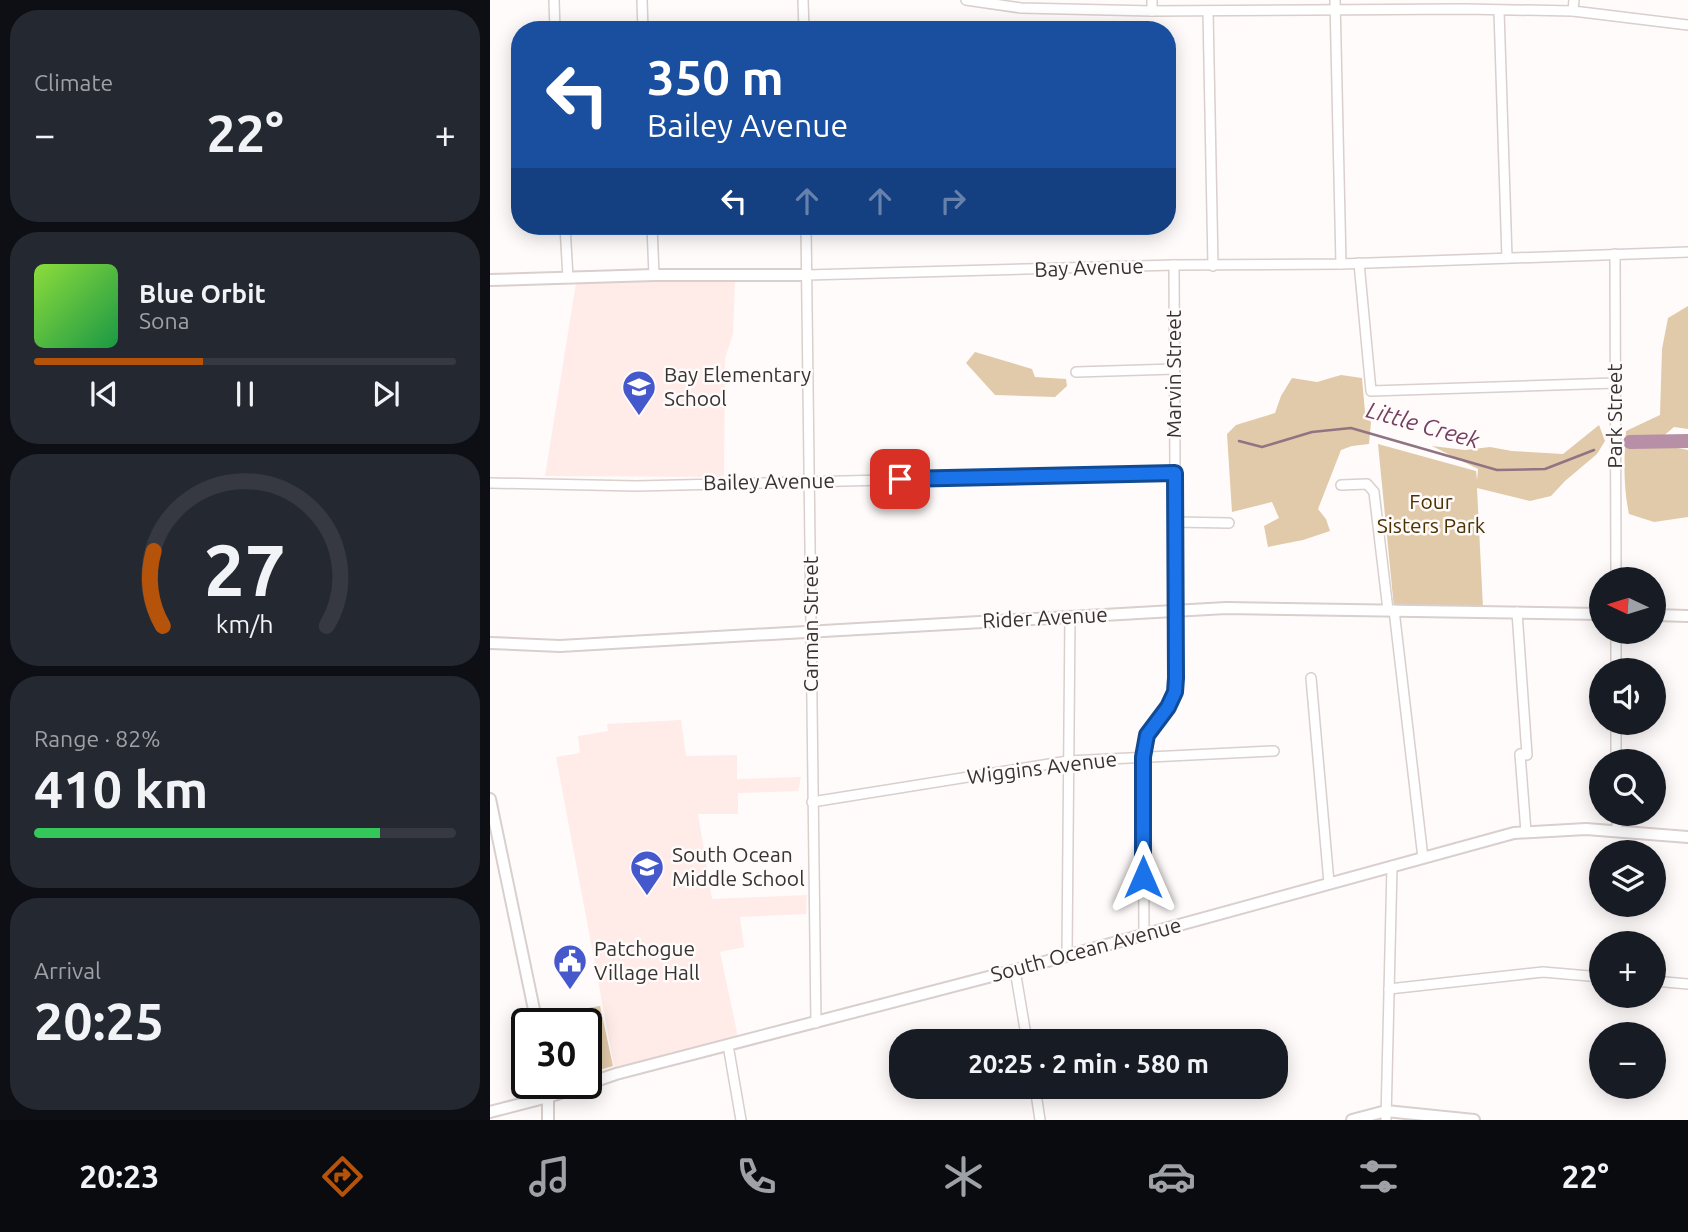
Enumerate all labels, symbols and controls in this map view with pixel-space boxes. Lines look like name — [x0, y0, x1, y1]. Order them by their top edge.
icon: left — [532, 49, 623, 140]
text: 350 m — [647, 49, 784, 104]
text: Climate — [34, 70, 113, 95]
text: 22° — [206, 104, 284, 162]
text: Bailey Avenue — [647, 107, 848, 143]
text: − — [34, 113, 55, 155]
text: + — [435, 113, 456, 155]
icon: left — [715, 182, 753, 220]
icon: ahead — [788, 182, 826, 220]
icon: ahead — [861, 182, 899, 220]
icon: right — [934, 182, 972, 220]
street label: Bay Avenue — [1034, 253, 1144, 281]
text: Blue Orbit — [139, 279, 266, 308]
text: Sona — [139, 308, 189, 333]
street label: Marvin Street — [1161, 310, 1185, 438]
place label: Bay Elementary School — [664, 362, 811, 410]
street label: Park Street — [1602, 363, 1626, 469]
school or university icon: Bay Elementary School — [620, 368, 658, 417]
icon: previous — [85, 375, 123, 413]
icon: pause — [226, 375, 264, 413]
icon: next — [367, 375, 405, 413]
water label: Little Creek — [1364, 396, 1483, 453]
pin — [870, 449, 930, 509]
icon: arrive — [881, 460, 919, 498]
street label: Bailey Avenue — [703, 468, 835, 494]
park label: Four Sisters Park — [1377, 489, 1486, 537]
text: 27 — [204, 528, 286, 610]
street label: Carman Street — [798, 556, 822, 692]
north arrow — [1589, 567, 1666, 644]
map controls — [1589, 567, 1666, 1099]
street label: Rider Avenue — [982, 602, 1108, 632]
text: km/h — [216, 610, 274, 638]
button: sound — [1589, 658, 1666, 735]
text: Range · 82% — [34, 726, 161, 751]
street label: Wiggins Avenue — [966, 746, 1118, 788]
button: search — [1589, 749, 1666, 826]
text: 410 km — [34, 760, 208, 818]
position arrow — [1106, 840, 1180, 914]
button: layers — [1589, 840, 1666, 917]
place label: South Ocean Middle School — [672, 842, 805, 890]
school or university icon: South Ocean Middle School — [628, 848, 666, 897]
street label: South Ocean Avenue — [988, 912, 1184, 986]
button: + — [1589, 931, 1666, 1008]
place label: Patchogue Village Hall — [594, 936, 700, 984]
public building icon: Patchogue Village Hall — [551, 942, 589, 991]
text: Arrival — [34, 958, 101, 983]
text: 20:25 — [34, 992, 164, 1050]
speed limit sign: 30 — [511, 1008, 602, 1099]
button: − — [1589, 1022, 1666, 1099]
text: 20:25 · 2 min · 580 m — [968, 1049, 1209, 1078]
icon: directions — [318, 1152, 367, 1201]
icon: music — [525, 1152, 574, 1201]
icon: phone — [732, 1152, 781, 1201]
icon: climate — [939, 1152, 988, 1201]
icon: car — [1147, 1152, 1196, 1201]
icon: filters — [1354, 1152, 1403, 1201]
text: 20:23 — [79, 1158, 159, 1194]
text: 22° — [1561, 1158, 1609, 1194]

